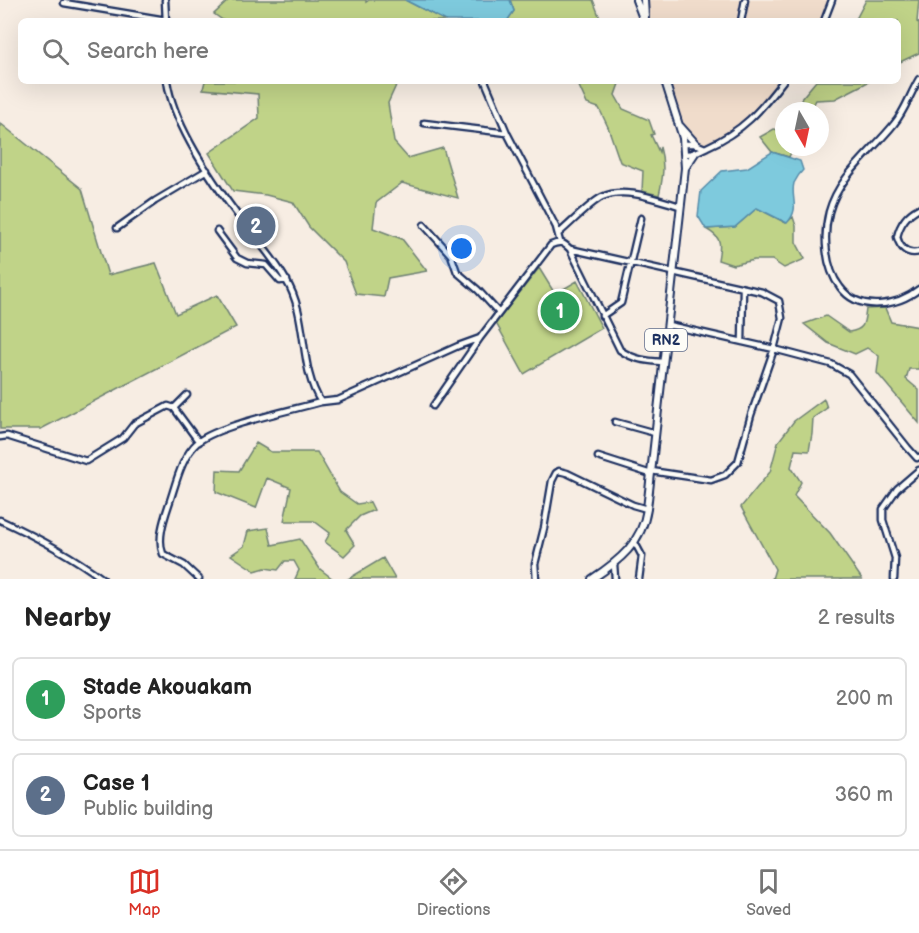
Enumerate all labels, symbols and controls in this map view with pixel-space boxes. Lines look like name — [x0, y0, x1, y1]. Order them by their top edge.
search box — [18, 18, 901, 84]
icon: search — [39, 35, 72, 68]
text: Search here — [87, 38, 209, 65]
north arrow — [775, 102, 829, 156]
pin: 2 — [236, 204, 276, 248]
your location — [447, 234, 476, 263]
pin: 1 — [540, 288, 580, 334]
road number: RN2 — [645, 329, 687, 351]
text: Nearby — [24, 603, 111, 634]
text: 2 results — [818, 606, 895, 630]
text: Stade Akouakam — [83, 674, 252, 701]
text: 1 — [41, 687, 50, 711]
text: 200 m — [836, 687, 893, 711]
text: Sports — [83, 701, 141, 725]
text: Case 1 — [83, 770, 150, 797]
text: 2 — [40, 783, 51, 807]
text: 360 m — [835, 783, 893, 807]
text: Public building — [83, 797, 213, 821]
tab: Map — [128, 865, 161, 920]
tab: Directions — [417, 865, 490, 920]
tab: Saved — [746, 865, 791, 920]

